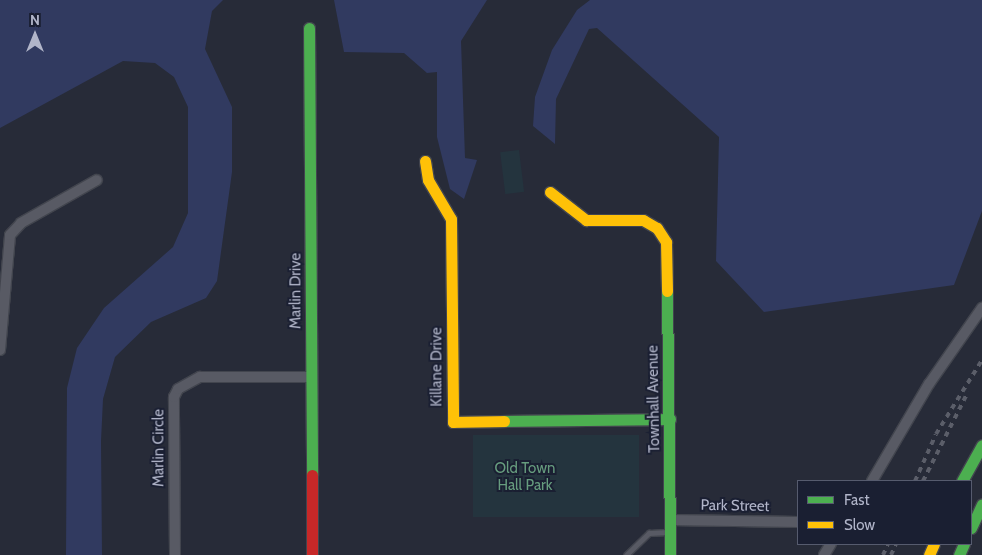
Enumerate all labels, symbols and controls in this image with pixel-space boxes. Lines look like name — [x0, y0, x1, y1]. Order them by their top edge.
north arrow — [10, 10, 60, 60]
text: N — [30, 11, 40, 29]
street label: Marlin Drive — [287, 253, 305, 329]
street label: Killane Drive — [428, 327, 446, 407]
street label: Townhall Avenue — [644, 345, 664, 453]
street label: Marlin Circle — [150, 409, 168, 487]
park label: Old Town Hall Park — [495, 459, 555, 494]
legend — [797, 480, 972, 545]
text: Fast — [844, 491, 869, 509]
street label: Park Street — [700, 496, 770, 516]
text: Slow — [844, 516, 875, 534]

